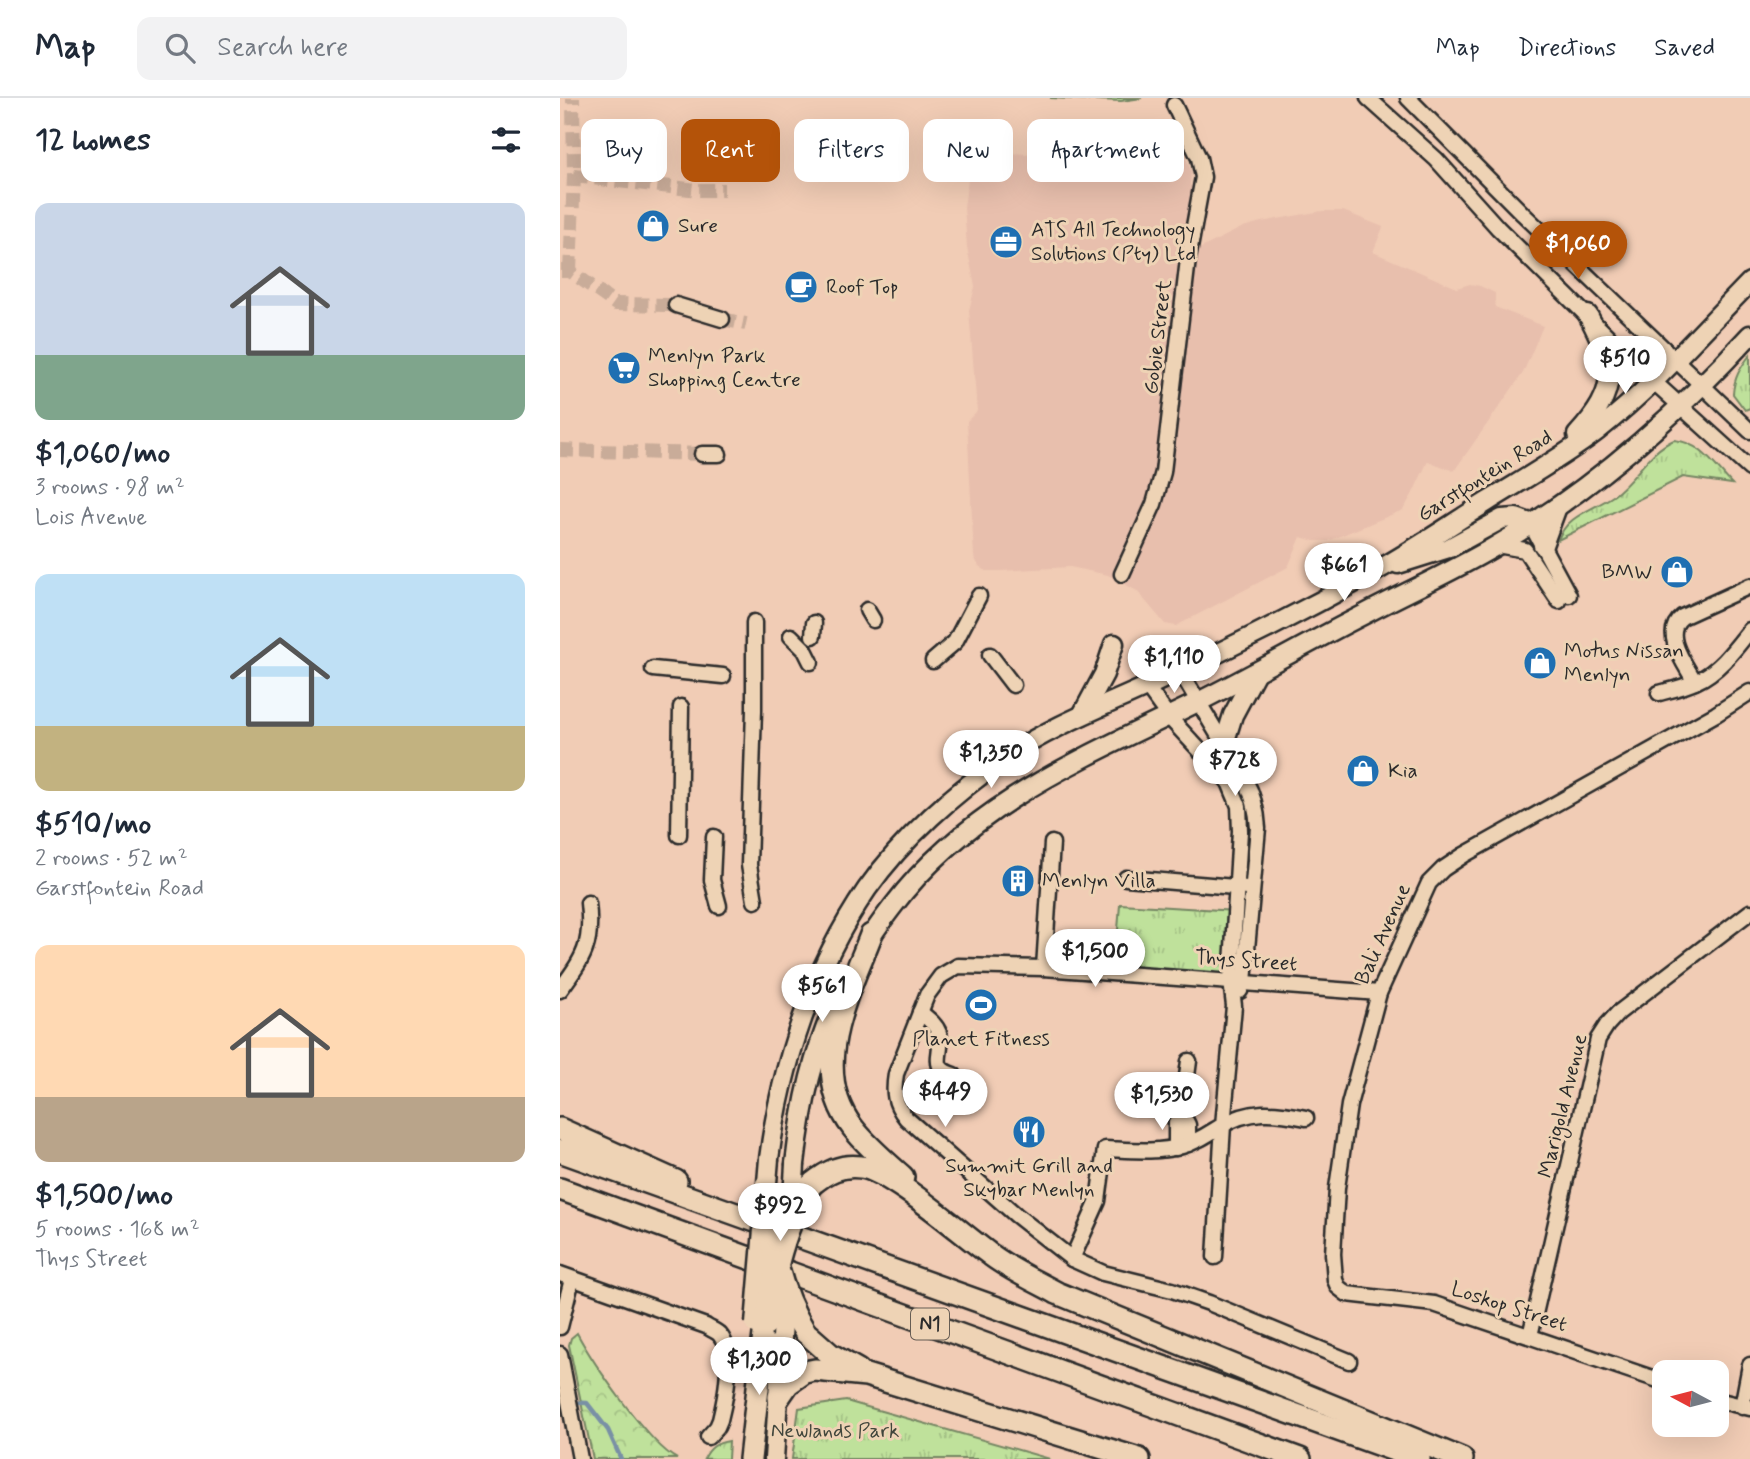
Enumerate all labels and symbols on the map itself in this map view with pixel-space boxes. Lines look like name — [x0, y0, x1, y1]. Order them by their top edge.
shop icon: Sure — [634, 207, 672, 245]
place label: Sure — [678, 212, 718, 240]
place label: ATS All Technology Solutions (Pty) Ltd — [1031, 216, 1196, 268]
pin: $1,060 — [1521, 222, 1635, 281]
office icon: ATS All Technology Solutions (Pty) Ltd — [987, 223, 1025, 261]
cafe icon: Roof Top — [782, 268, 820, 306]
place label: Roof Top — [826, 273, 898, 301]
street label: Gobie Street — [1137, 277, 1179, 396]
pin: $510 — [1584, 336, 1666, 396]
place label: Menlyn Park Shopping Centre — [648, 342, 801, 394]
supermarket icon: Menlyn Park Shopping Centre — [605, 349, 643, 387]
street label: Garstfontein Road — [1412, 423, 1559, 530]
pin: $661 — [1303, 544, 1385, 603]
shop icon: BMW — [1658, 553, 1696, 591]
place label: BMW — [1602, 558, 1652, 586]
pin: $1,110 — [1117, 636, 1231, 695]
place label: Motus Nissan Menlyn — [1564, 637, 1684, 689]
shop icon: Motus Nissan Menlyn — [1521, 644, 1559, 682]
pin: $1,350 — [934, 730, 1048, 790]
pin: $728 — [1194, 738, 1276, 798]
shop icon: Kia — [1344, 752, 1382, 790]
place label: Kia — [1388, 757, 1418, 785]
building icon: Menlyn Villa — [999, 862, 1037, 900]
place label: Menlyn Villa — [1042, 867, 1156, 895]
street label: Bali Avenue — [1348, 879, 1418, 989]
pin: $1,500 — [1038, 930, 1152, 989]
street label: Thys Street — [1194, 943, 1298, 979]
pin: $561 — [781, 964, 863, 1024]
sports icon: Planet Fitness — [962, 986, 1000, 1024]
place label: Planet Fitness — [912, 1025, 1050, 1053]
street label: Marigold Avenue — [1532, 1031, 1595, 1181]
pin: $449 — [904, 1070, 986, 1129]
pin: $1,530 — [1105, 1072, 1219, 1132]
restaurant icon: Summit Grill and Skybar Menlyn — [1010, 1113, 1048, 1151]
place label: Summit Grill and Skybar Menlyn — [945, 1152, 1113, 1204]
pin: $992 — [739, 1184, 821, 1243]
street label: Loskop Street — [1447, 1275, 1571, 1339]
road number: N1 — [911, 1308, 949, 1340]
pin: $1,300 — [702, 1338, 816, 1397]
north arrow — [1652, 1360, 1729, 1437]
park label: Newlands Park — [771, 1417, 899, 1445]

